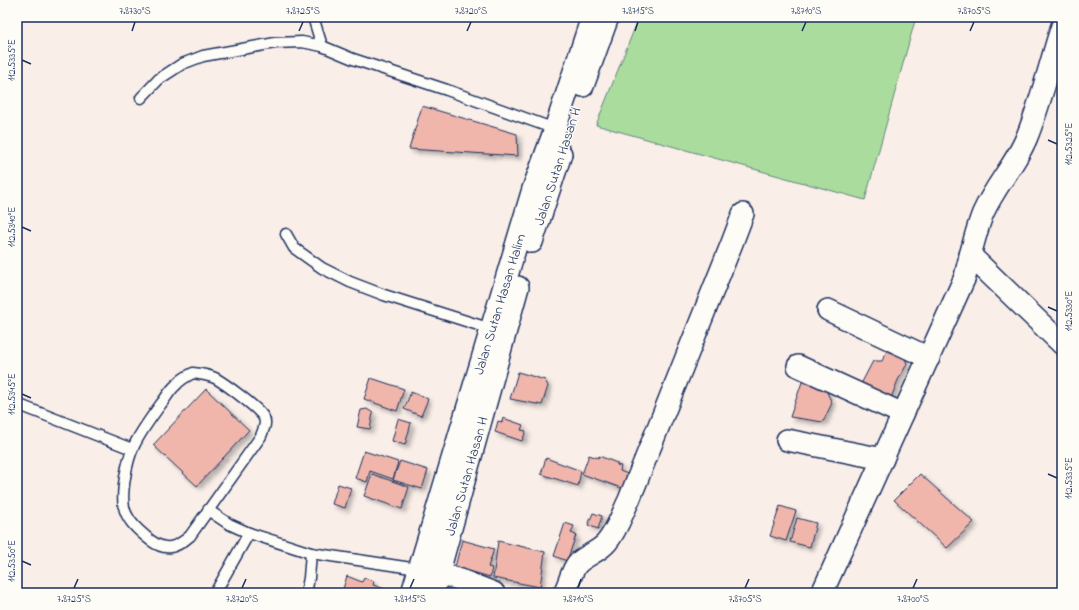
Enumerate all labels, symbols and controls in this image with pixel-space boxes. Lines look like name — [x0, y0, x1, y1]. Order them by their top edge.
text: 7.8730°S — [119, 4, 151, 19]
text: 7.8725°S — [286, 4, 320, 19]
text: 7.8720°S — [455, 4, 488, 19]
text: 7.8715°S — [622, 4, 655, 19]
text: 7.8710°S — [791, 4, 822, 19]
text: 7.8705°S — [957, 4, 991, 19]
text: 112.5335°E — [5, 39, 20, 81]
street label: Jalan Sutan Hasan H — [529, 105, 587, 228]
text: 112.5325°E — [1062, 123, 1077, 165]
text: 112.5340°E — [5, 207, 20, 247]
street label: Jalan Sutan Hasan Halim — [469, 231, 532, 378]
text: 112.5330°E — [1062, 291, 1077, 331]
text: 112.5345°E — [5, 373, 20, 415]
street label: Jalan Sutan Hasan H — [440, 414, 495, 539]
text: 112.5335°E — [1062, 457, 1077, 499]
text: 112.5350°E — [5, 540, 20, 582]
text: 7.8725°S — [57, 592, 91, 607]
text: 7.8720°S — [226, 592, 259, 607]
text: 7.8715°S — [394, 592, 427, 607]
text: 7.8710°S — [563, 592, 594, 607]
text: 7.8705°S — [728, 592, 762, 607]
text: 7.8700°S — [897, 592, 929, 607]

